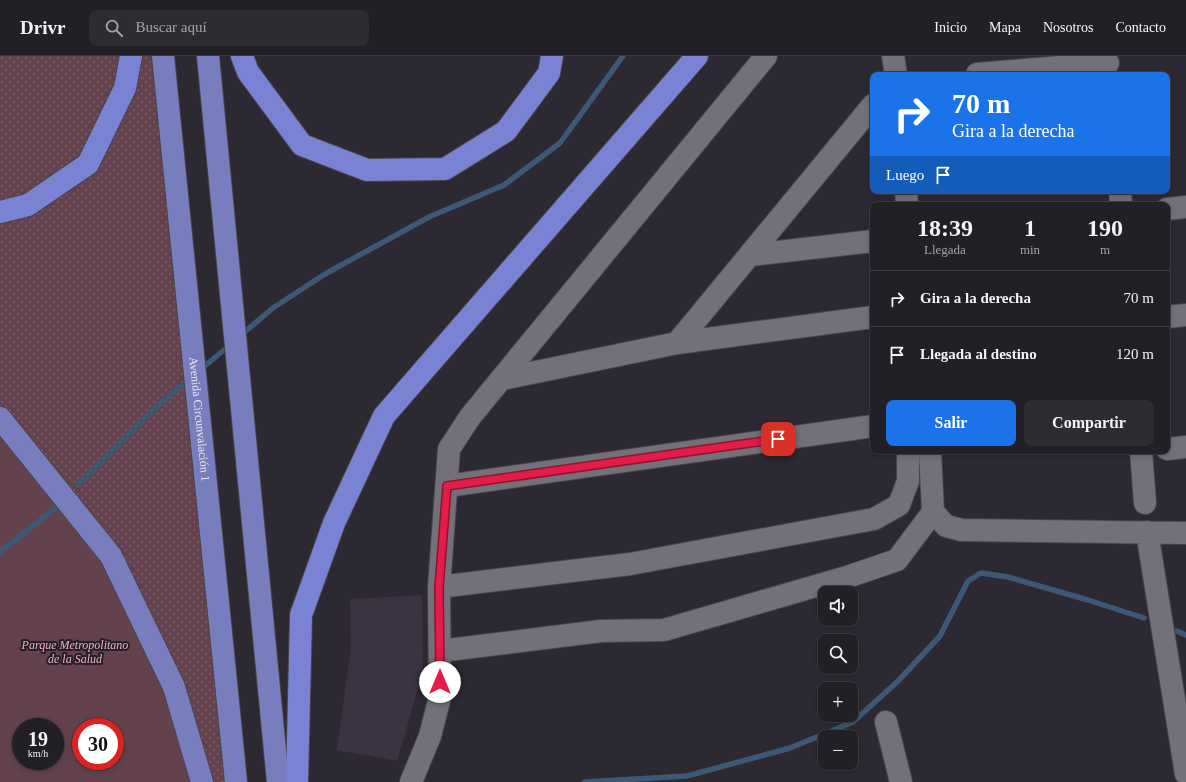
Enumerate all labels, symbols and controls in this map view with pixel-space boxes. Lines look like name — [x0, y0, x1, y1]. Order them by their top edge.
search box — [89, 10, 369, 46]
text: Drivr — [20, 17, 65, 38]
icon: search — [103, 17, 125, 39]
text: Buscar aquí — [135, 19, 207, 35]
text: Inicio — [934, 20, 967, 35]
text: Mapa — [989, 20, 1021, 35]
text: Nosotros — [1043, 20, 1093, 35]
text: Contacto — [1115, 20, 1166, 35]
icon: right — [886, 88, 938, 140]
text: 70 m — [952, 88, 1010, 119]
text: Gira a la derecha — [952, 121, 1074, 141]
icon: arrive — [932, 164, 954, 186]
text: Luego — [886, 167, 924, 183]
text: 18:39 — [917, 215, 973, 241]
text: 1 — [1024, 215, 1036, 241]
text: 190 — [1087, 215, 1123, 241]
text: Llegada — [924, 242, 966, 257]
text: min — [1020, 242, 1040, 257]
text: m — [1100, 242, 1110, 257]
icon: right — [886, 288, 908, 310]
text: Gira a la derecha — [920, 290, 1031, 306]
text: 70 m — [1124, 290, 1154, 306]
icon: arrive — [886, 344, 908, 366]
text: Llegada al destino — [920, 346, 1037, 362]
text: 120 m — [1116, 346, 1154, 362]
street label: Avenida Circunvalación 1 — [186, 356, 213, 482]
button: Salir — [886, 400, 1016, 446]
button: Compartir — [1024, 400, 1154, 446]
pin — [761, 422, 795, 456]
icon: arrive — [767, 428, 789, 450]
map controls — [818, 586, 858, 770]
button: sound — [818, 586, 858, 626]
button: search — [818, 634, 858, 674]
park label: Parque Metropolitano de la Salud — [21, 638, 128, 666]
position arrow — [419, 661, 461, 703]
button: + — [818, 682, 858, 722]
speed limit sign: 30 — [72, 718, 124, 770]
text: 19 — [28, 728, 48, 750]
button: − — [818, 730, 858, 770]
text: km/h — [28, 748, 48, 759]

